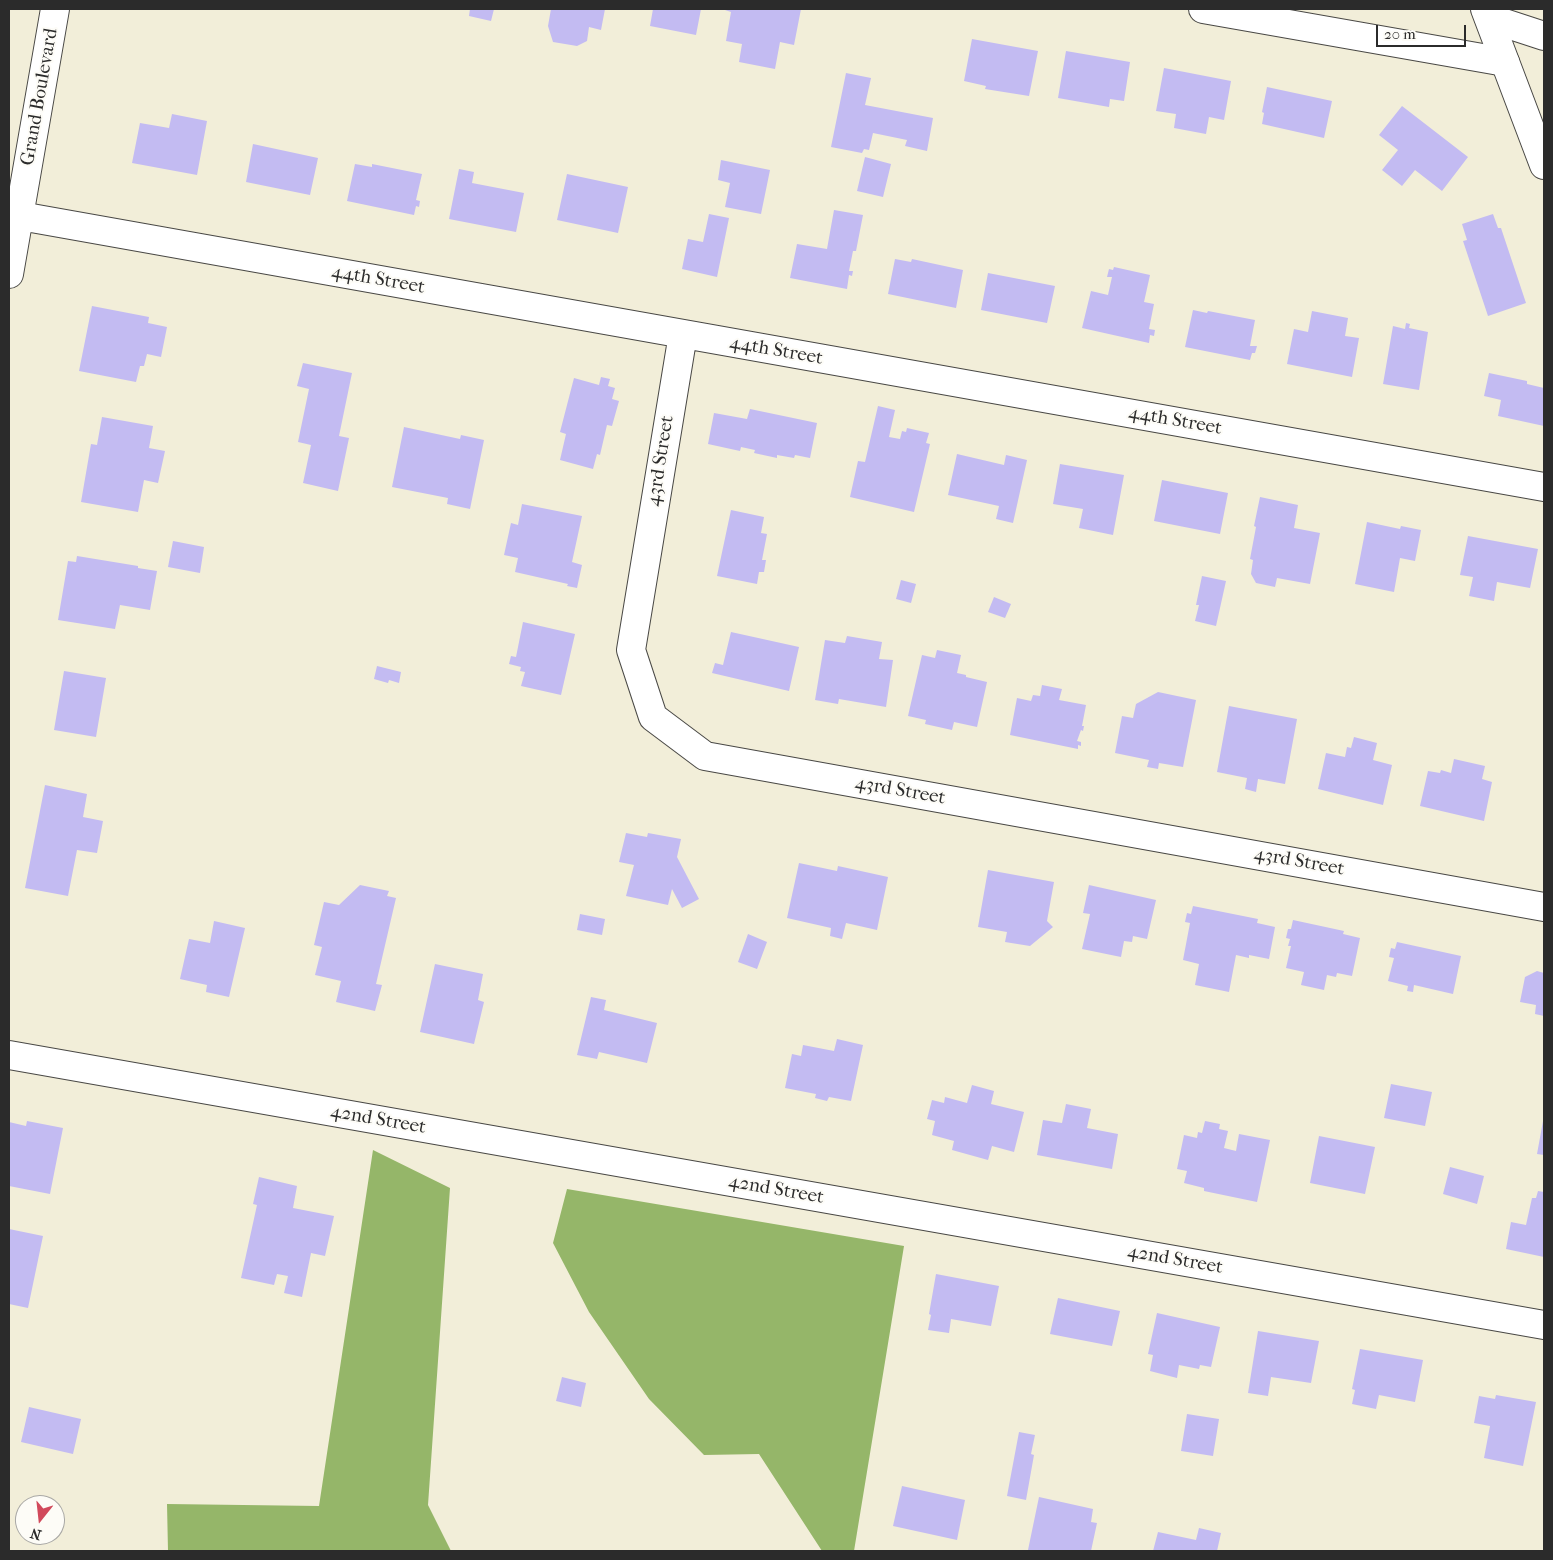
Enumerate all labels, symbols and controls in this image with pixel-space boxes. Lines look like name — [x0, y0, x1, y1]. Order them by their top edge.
scale bar — [1378, 15, 1468, 47]
text: 20 m — [1384, 25, 1416, 43]
street label: Grand Boulevard — [17, 27, 63, 167]
street label: 44th Street — [330, 261, 426, 299]
street label: 44th Street — [728, 332, 824, 370]
street label: 44th Street — [1127, 402, 1223, 440]
street label: 43rd Street — [643, 414, 679, 508]
street label: 43rd Street — [853, 772, 947, 810]
street label: 43rd Street — [1252, 843, 1346, 881]
street label: 42nd Street — [329, 1100, 427, 1140]
street label: 42nd Street — [727, 1170, 825, 1210]
street label: 42nd Street — [1126, 1240, 1224, 1280]
north arrow — [15, 1495, 65, 1545]
text: N — [29, 1524, 43, 1544]

